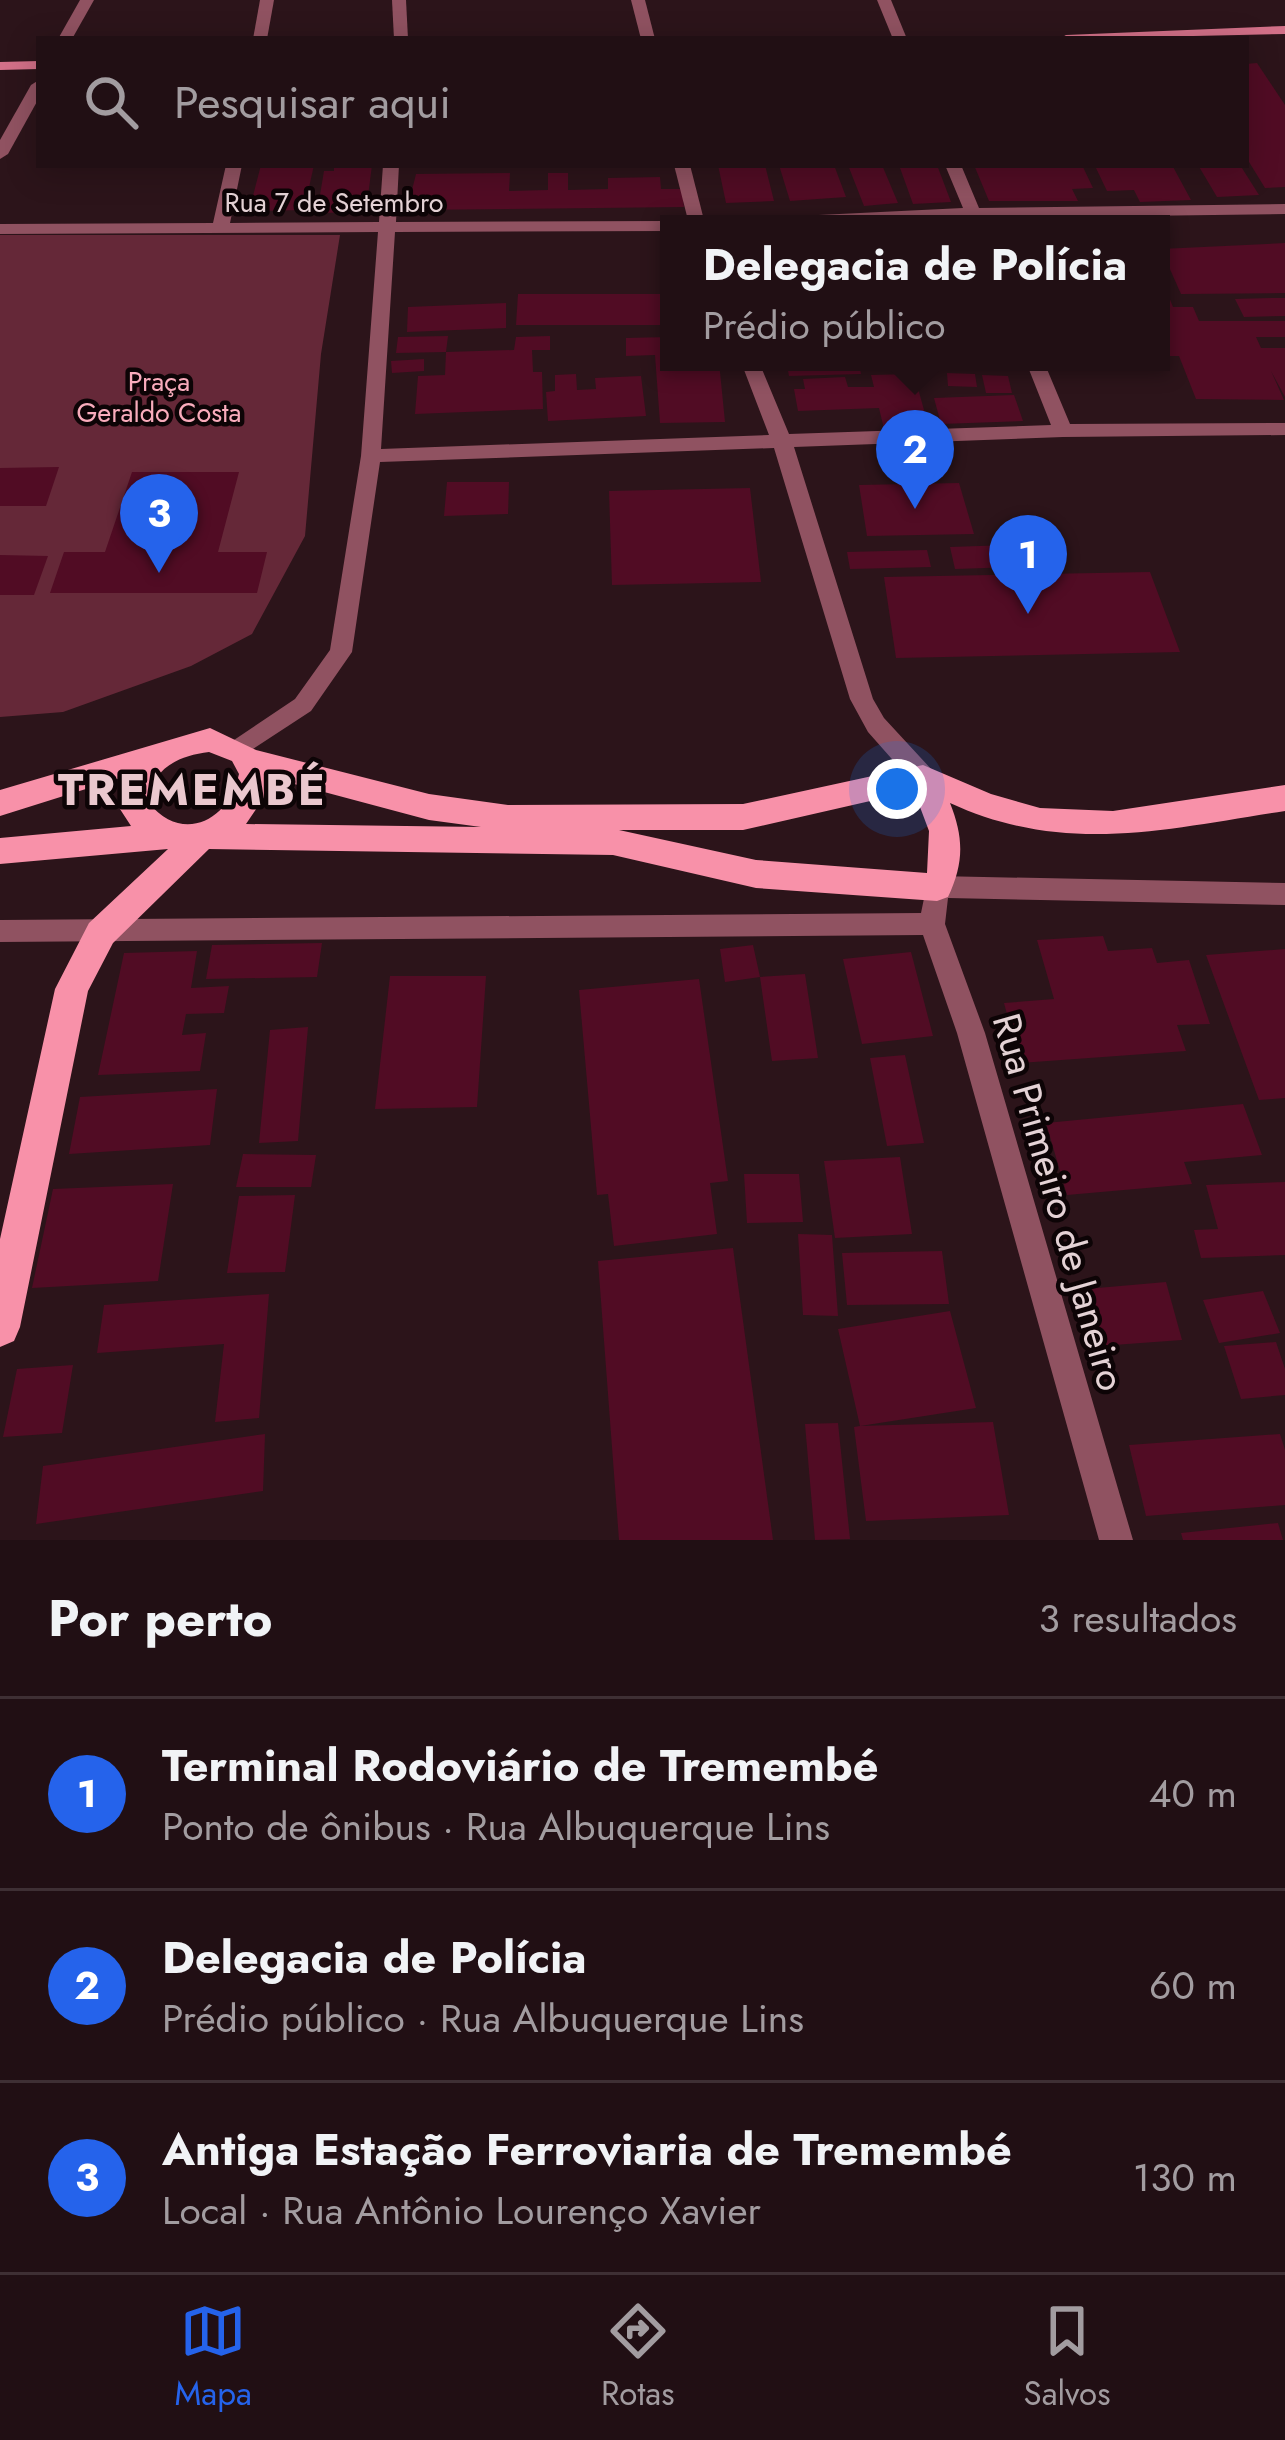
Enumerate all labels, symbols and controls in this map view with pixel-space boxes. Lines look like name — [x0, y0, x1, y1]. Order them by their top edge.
search box — [36, 36, 1249, 168]
icon: search — [78, 69, 144, 135]
text: Pesquisar aqui — [174, 70, 451, 135]
street label: Rua 7 de Setembro — [224, 183, 444, 222]
popup — [660, 215, 1170, 371]
text: Delegacia de Polícia — [703, 232, 1127, 297]
text: Prédio público — [703, 297, 946, 354]
park label: Praça Geraldo Costa — [76, 362, 242, 432]
pin: 2 — [876, 410, 954, 509]
pin: 3 — [120, 474, 198, 573]
pin: 1 — [989, 515, 1067, 614]
district label: TREMEMBÉ — [58, 757, 328, 822]
your location — [867, 759, 927, 819]
street label: Rua Primeiro de Janeiro — [978, 1007, 1140, 1397]
text: Por perto — [48, 1581, 273, 1655]
text: 3 resultados — [1039, 1590, 1237, 1647]
text: Terminal Rodoviário de Tremembé — [162, 1733, 878, 1798]
text: 1 — [77, 1765, 97, 1822]
text: 40 m — [1149, 1765, 1237, 1822]
text: Ponto de ônibus · Rua Albuquerque Lins — [162, 1798, 830, 1855]
text: Delegacia de Polícia — [162, 1925, 587, 1990]
text: 2 — [74, 1957, 100, 2014]
text: 60 m — [1149, 1957, 1237, 2014]
text: Prédio público · Rua Albuquerque Lins — [162, 1990, 804, 2047]
text: Antiga Estação Ferroviaria de Tremembé — [162, 2117, 1012, 2182]
text: 3 — [75, 2149, 99, 2206]
text: 130 m — [1133, 2149, 1237, 2206]
text: Local · Rua Antônio Lourenço Xavier — [162, 2182, 761, 2239]
tab: Mapa — [175, 2298, 252, 2417]
tab: Rotas — [601, 2298, 674, 2417]
tab: Salvos — [1024, 2298, 1110, 2417]

